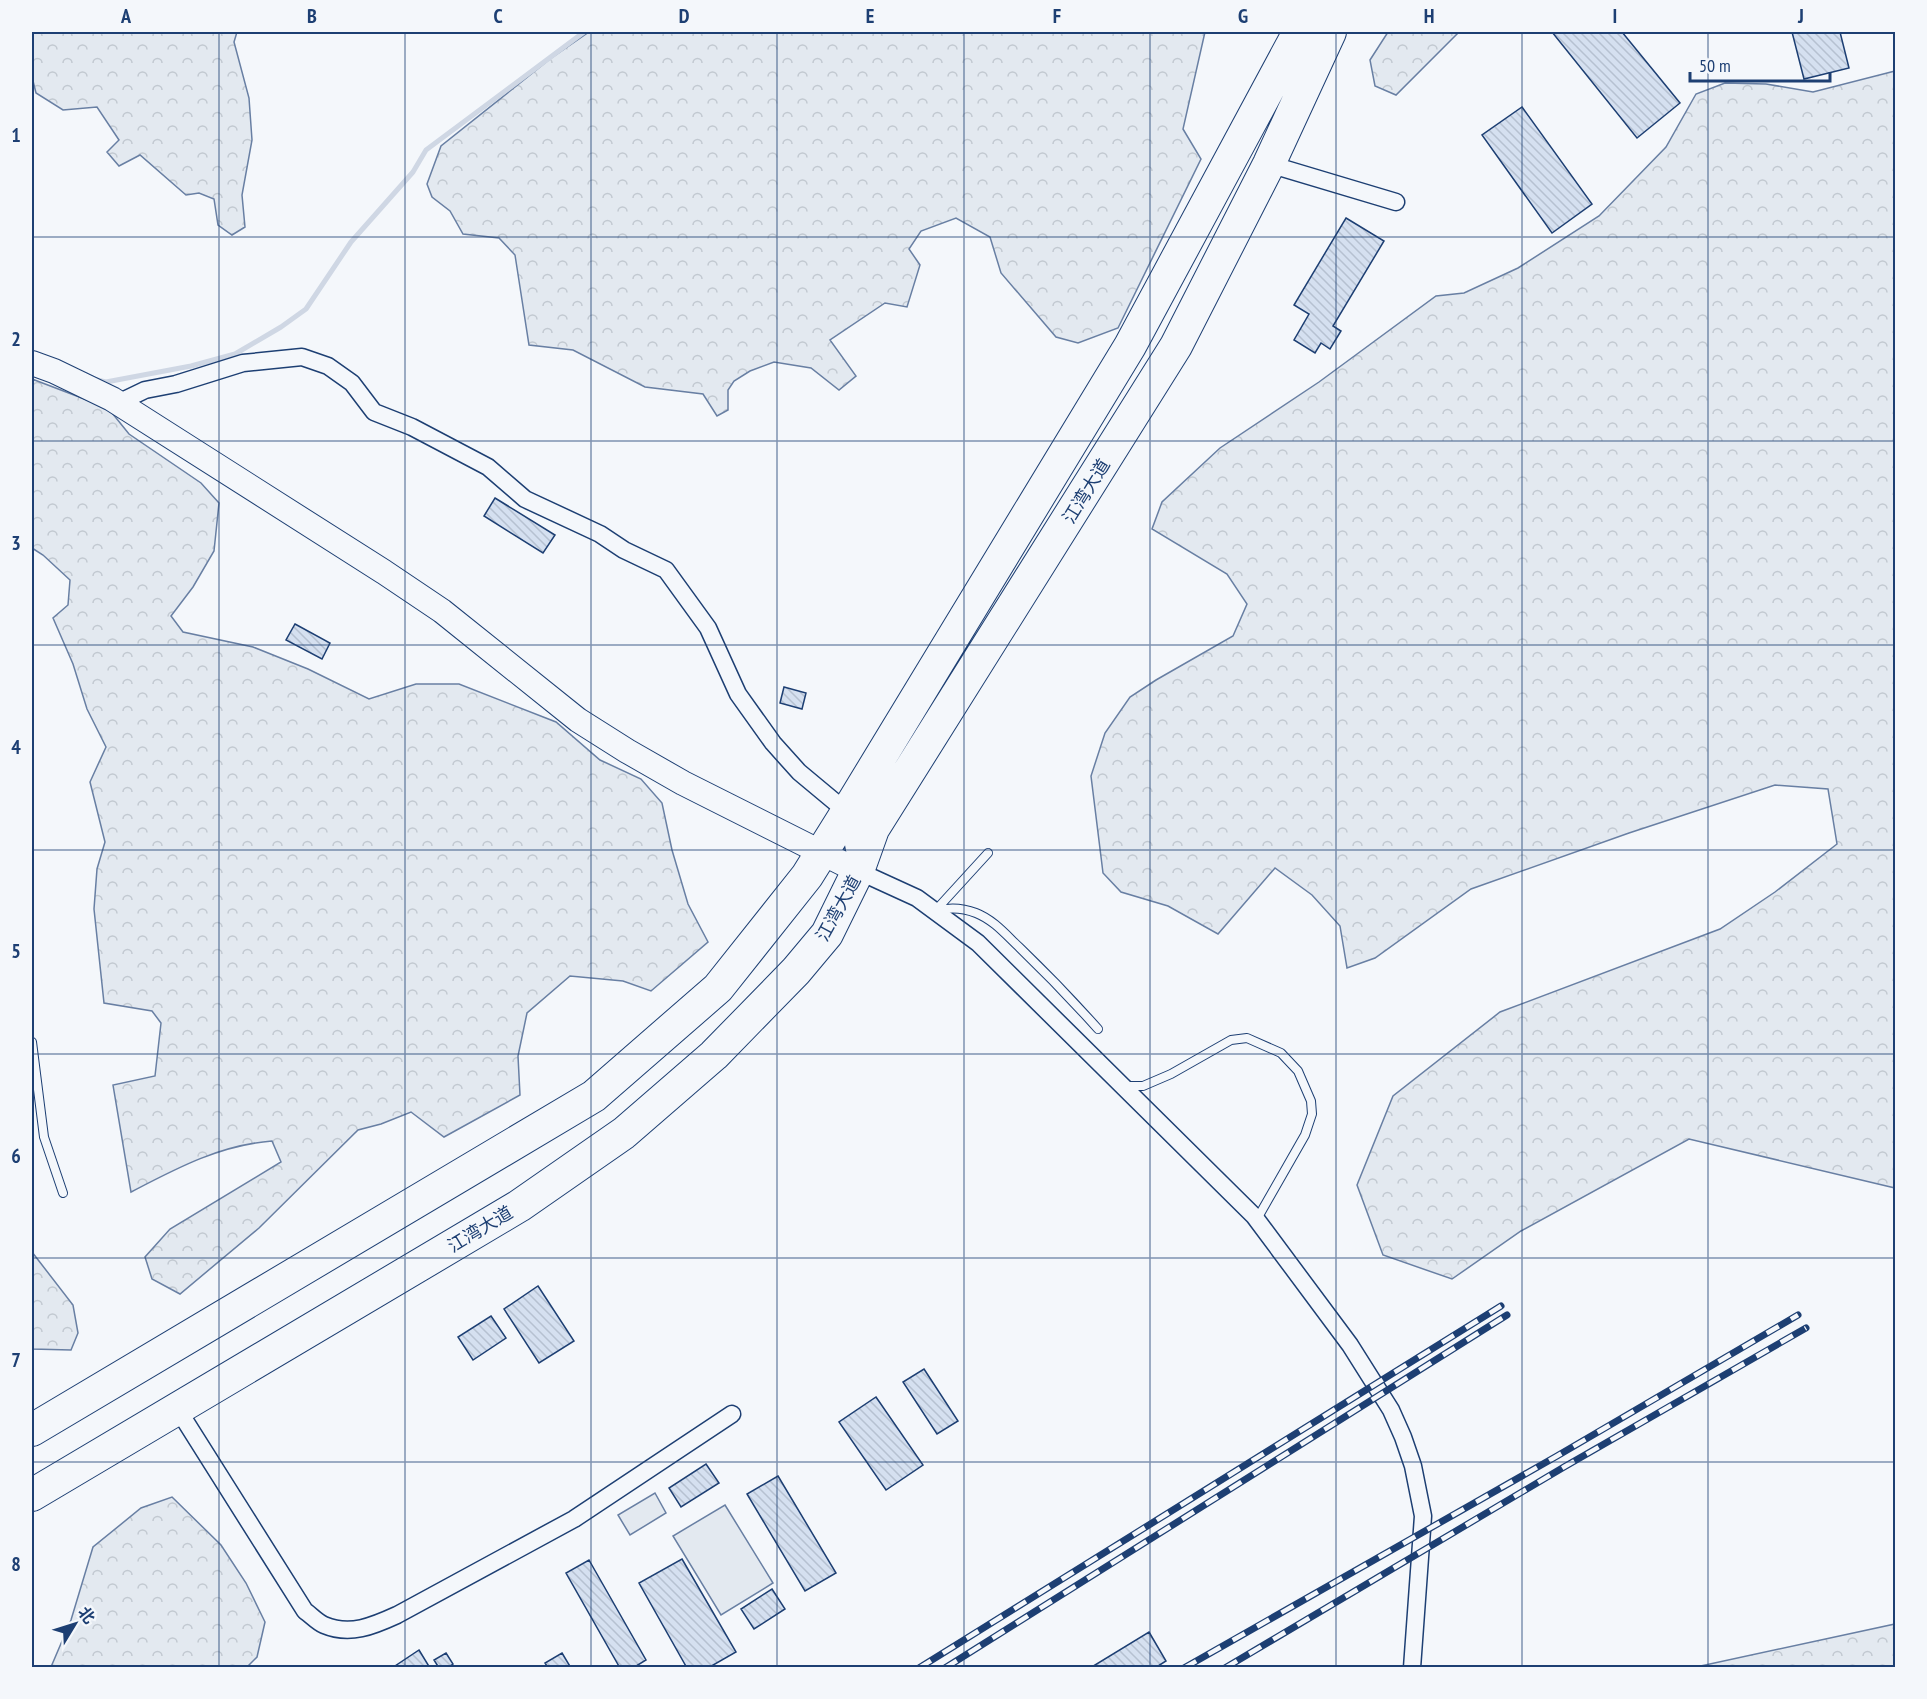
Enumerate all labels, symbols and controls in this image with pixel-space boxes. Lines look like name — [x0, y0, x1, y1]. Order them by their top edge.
text: A — [120, 3, 132, 29]
text: B — [307, 3, 317, 29]
text: C — [493, 3, 503, 29]
text: D — [679, 3, 690, 29]
text: E — [866, 3, 874, 29]
text: F — [1053, 3, 1061, 29]
text: G — [1238, 3, 1248, 29]
text: H — [1424, 3, 1434, 29]
text: I — [1613, 3, 1617, 29]
text: J — [1797, 3, 1804, 29]
scale bar — [1690, 45, 1830, 83]
text: 50 m — [1699, 54, 1731, 77]
text: 1 — [11, 122, 21, 148]
text: 2 — [11, 326, 21, 352]
street label: 江湾大道 — [1057, 454, 1115, 528]
text: 3 — [11, 530, 21, 556]
text: 4 — [11, 734, 21, 760]
street label: 江湾大道 — [810, 871, 866, 945]
text: 5 — [11, 938, 21, 964]
text: 6 — [11, 1143, 21, 1169]
street label: 江湾大道 — [443, 1201, 517, 1257]
text: 7 — [11, 1347, 21, 1373]
text: 8 — [11, 1551, 21, 1577]
north arrow — [45, 1594, 105, 1654]
text: 北 — [74, 1602, 100, 1627]

